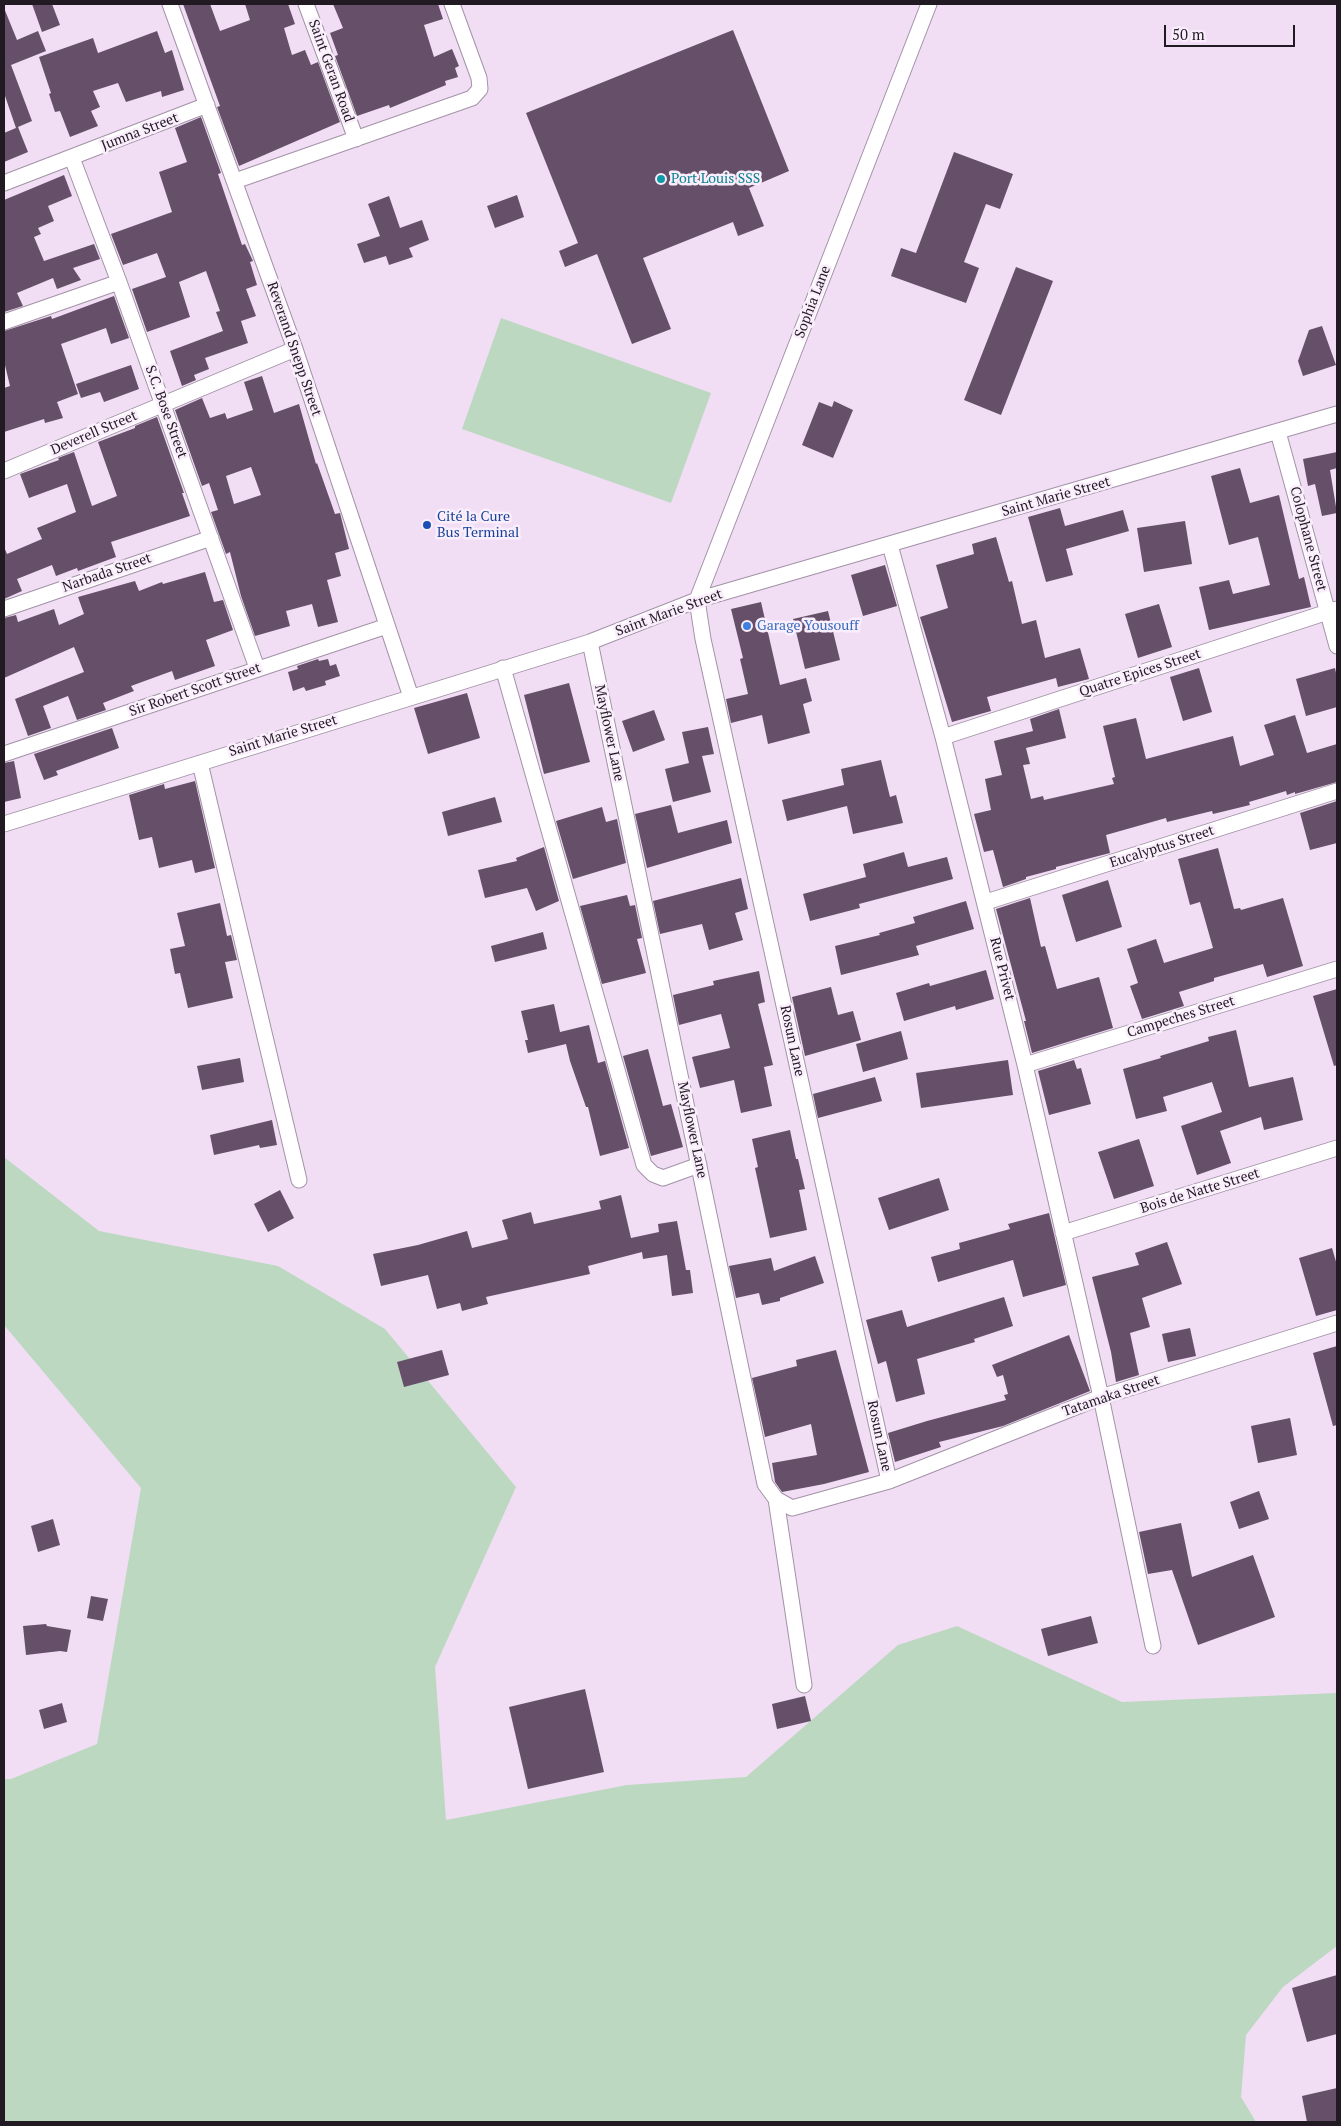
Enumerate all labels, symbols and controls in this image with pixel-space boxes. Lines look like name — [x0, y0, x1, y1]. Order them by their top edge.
scale bar — [1166, 15, 1297, 47]
street label: Saint Geran Road — [305, 17, 357, 125]
text: 50 m — [1172, 24, 1205, 44]
street label: Jumna Street — [99, 110, 181, 154]
place label: Port Louis SSS — [671, 171, 760, 187]
marker: Port Louis SSS — [655, 173, 667, 185]
street label: Sophia Lane — [792, 263, 834, 341]
street label: Reverand Snepp Street — [263, 280, 325, 418]
street label: S.C. Bose Street — [141, 363, 191, 461]
street label: Deverell Street — [48, 407, 140, 459]
street label: Saint Marie Street — [1000, 473, 1112, 521]
street label: Colophane Street — [1286, 485, 1330, 593]
place label: Cité la Cure Bus Terminal — [437, 509, 519, 542]
marker: Cité la Cure Bus Terminal — [421, 519, 433, 531]
street label: Narbada Street — [60, 550, 154, 596]
street label: Saint Marie Street — [613, 586, 725, 640]
place label: Garage Yousouff — [757, 618, 859, 634]
marker: Garage Yousouff — [741, 620, 753, 632]
street label: Quatre Epices Street — [1077, 645, 1203, 701]
street label: Sir Robert Scott Street — [127, 660, 263, 720]
street label: Mayflower Lane — [591, 683, 627, 783]
street label: Saint Marie Street — [227, 712, 339, 760]
street label: Eucalyptus Street — [1108, 822, 1216, 872]
street label: Rue Privet — [986, 936, 1018, 1002]
street label: Campeches Street — [1125, 993, 1237, 1041]
street label: Rosun Lane — [776, 1004, 808, 1078]
street label: Mayflower Lane — [674, 1080, 710, 1180]
street label: Bois de Natte Street — [1138, 1165, 1262, 1217]
street label: Tatamaka Street — [1060, 1371, 1162, 1421]
street label: Rosun Lane — [863, 1399, 895, 1473]

